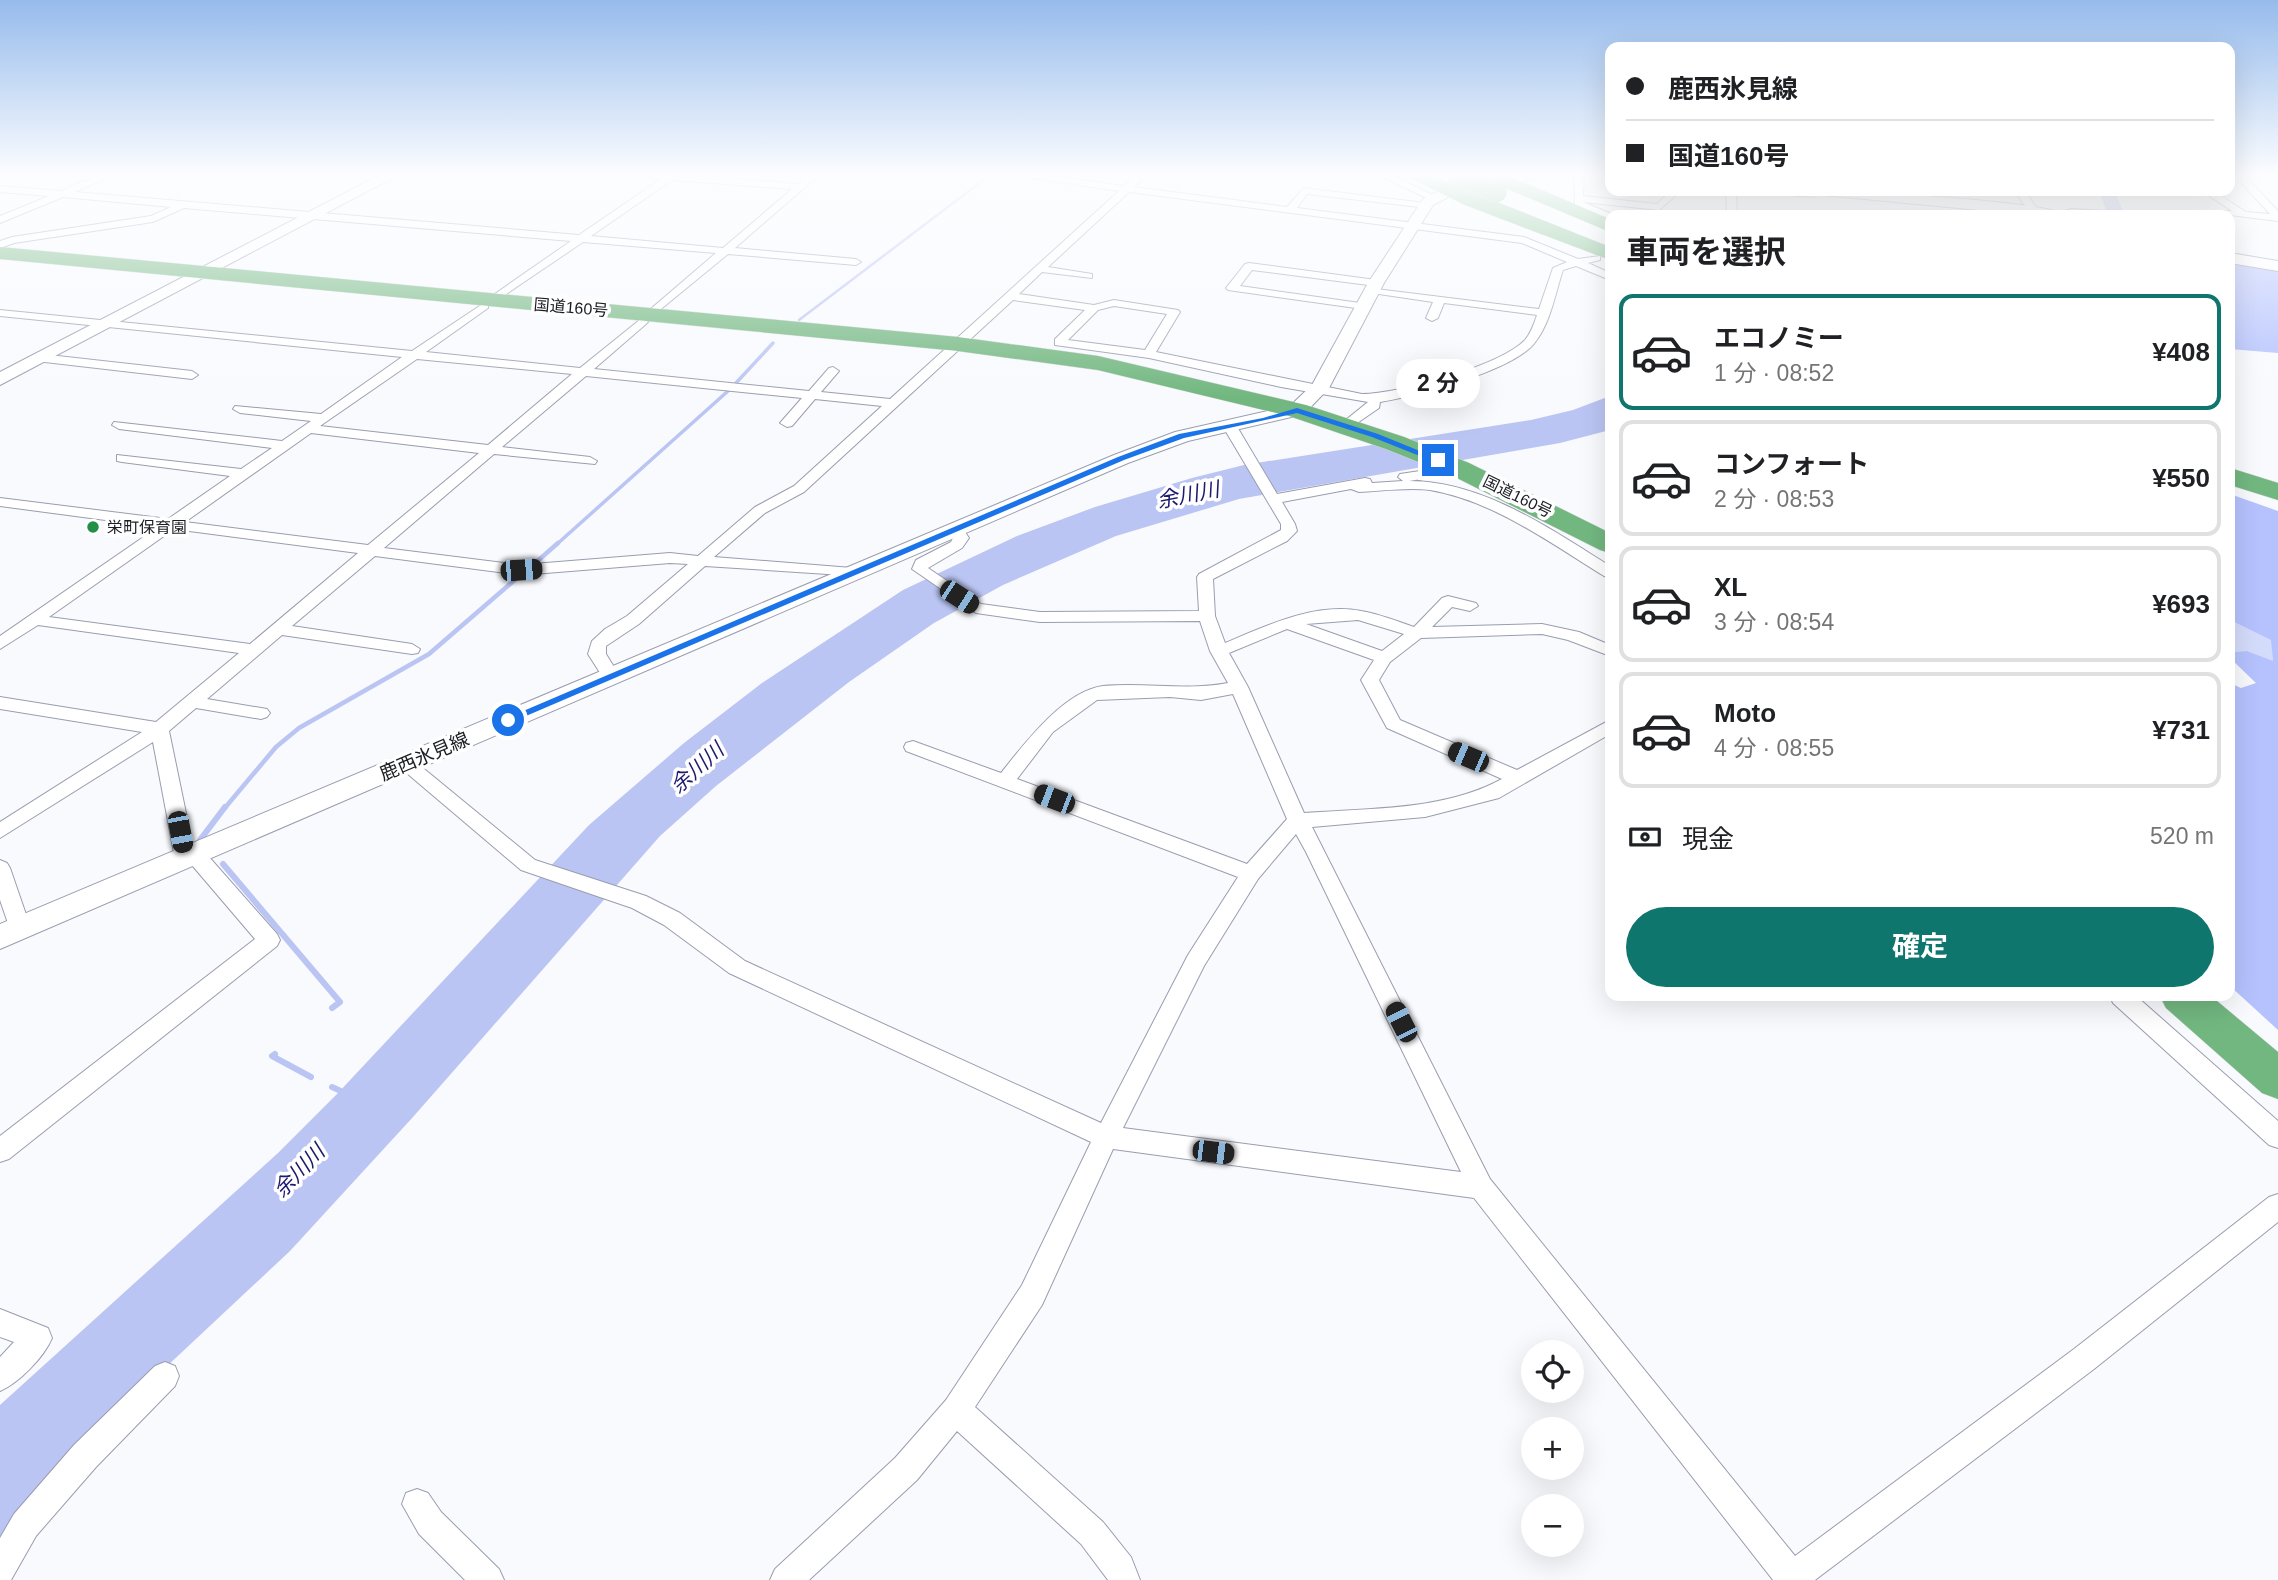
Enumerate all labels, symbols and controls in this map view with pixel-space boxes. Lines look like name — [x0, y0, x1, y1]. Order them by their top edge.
text: 鹿西氷見線 — [1668, 74, 1798, 104]
text: 国道160号 — [1668, 141, 1789, 171]
text: 車両を選択 — [1626, 234, 1786, 270]
street label: 国道160号 — [533, 296, 609, 319]
icon: car — [1630, 321, 1693, 384]
text: エコノミー — [1714, 323, 1844, 353]
text: ¥408 — [2152, 337, 2210, 367]
callout: 2 分 — [1396, 358, 1480, 407]
text: 1 分 · 08:52 — [1714, 360, 1834, 386]
text: 2 分 — [1417, 370, 1459, 396]
route end — [1422, 444, 1454, 476]
icon: car — [1630, 447, 1693, 510]
text: コンフォート — [1714, 449, 1869, 479]
text: ¥550 — [2152, 463, 2210, 493]
street label: 国道160号 — [1480, 472, 1555, 520]
water label: 余川川 — [1155, 477, 1223, 512]
text: 2 分 · 08:53 — [1714, 486, 1834, 512]
marker: 栄町保育園 — [85, 519, 101, 535]
place label: 栄町保育園 — [107, 519, 187, 536]
car — [500, 558, 543, 582]
text: XL — [1714, 572, 1747, 602]
icon: car — [1630, 573, 1693, 636]
car — [936, 577, 983, 617]
text: ¥693 — [2152, 589, 2210, 619]
text: 3 分 · 08:54 — [1714, 609, 1834, 635]
text: Moto — [1714, 698, 1776, 728]
icon: car — [1630, 699, 1693, 762]
route start — [492, 704, 524, 736]
text: ¥731 — [2152, 715, 2210, 745]
street label: 鹿西氷見線 — [376, 728, 472, 785]
text: 4 分 · 08:55 — [1714, 735, 1834, 761]
water label: 余川川 — [666, 737, 729, 797]
car — [1445, 739, 1492, 775]
car — [1031, 782, 1078, 816]
car — [166, 809, 195, 855]
icon: cash — [1626, 818, 1664, 856]
text: 520 m — [2150, 823, 2214, 849]
text: 現金 — [1682, 824, 1734, 854]
button: 確定 — [1626, 907, 2214, 987]
car — [1383, 999, 1420, 1045]
water label: 余川川 — [268, 1139, 330, 1201]
car — [1191, 1139, 1236, 1165]
map controls — [1521, 1340, 1584, 1557]
button: locate — [1521, 1340, 1584, 1403]
button: + — [1521, 1417, 1584, 1480]
button: − — [1521, 1494, 1584, 1557]

